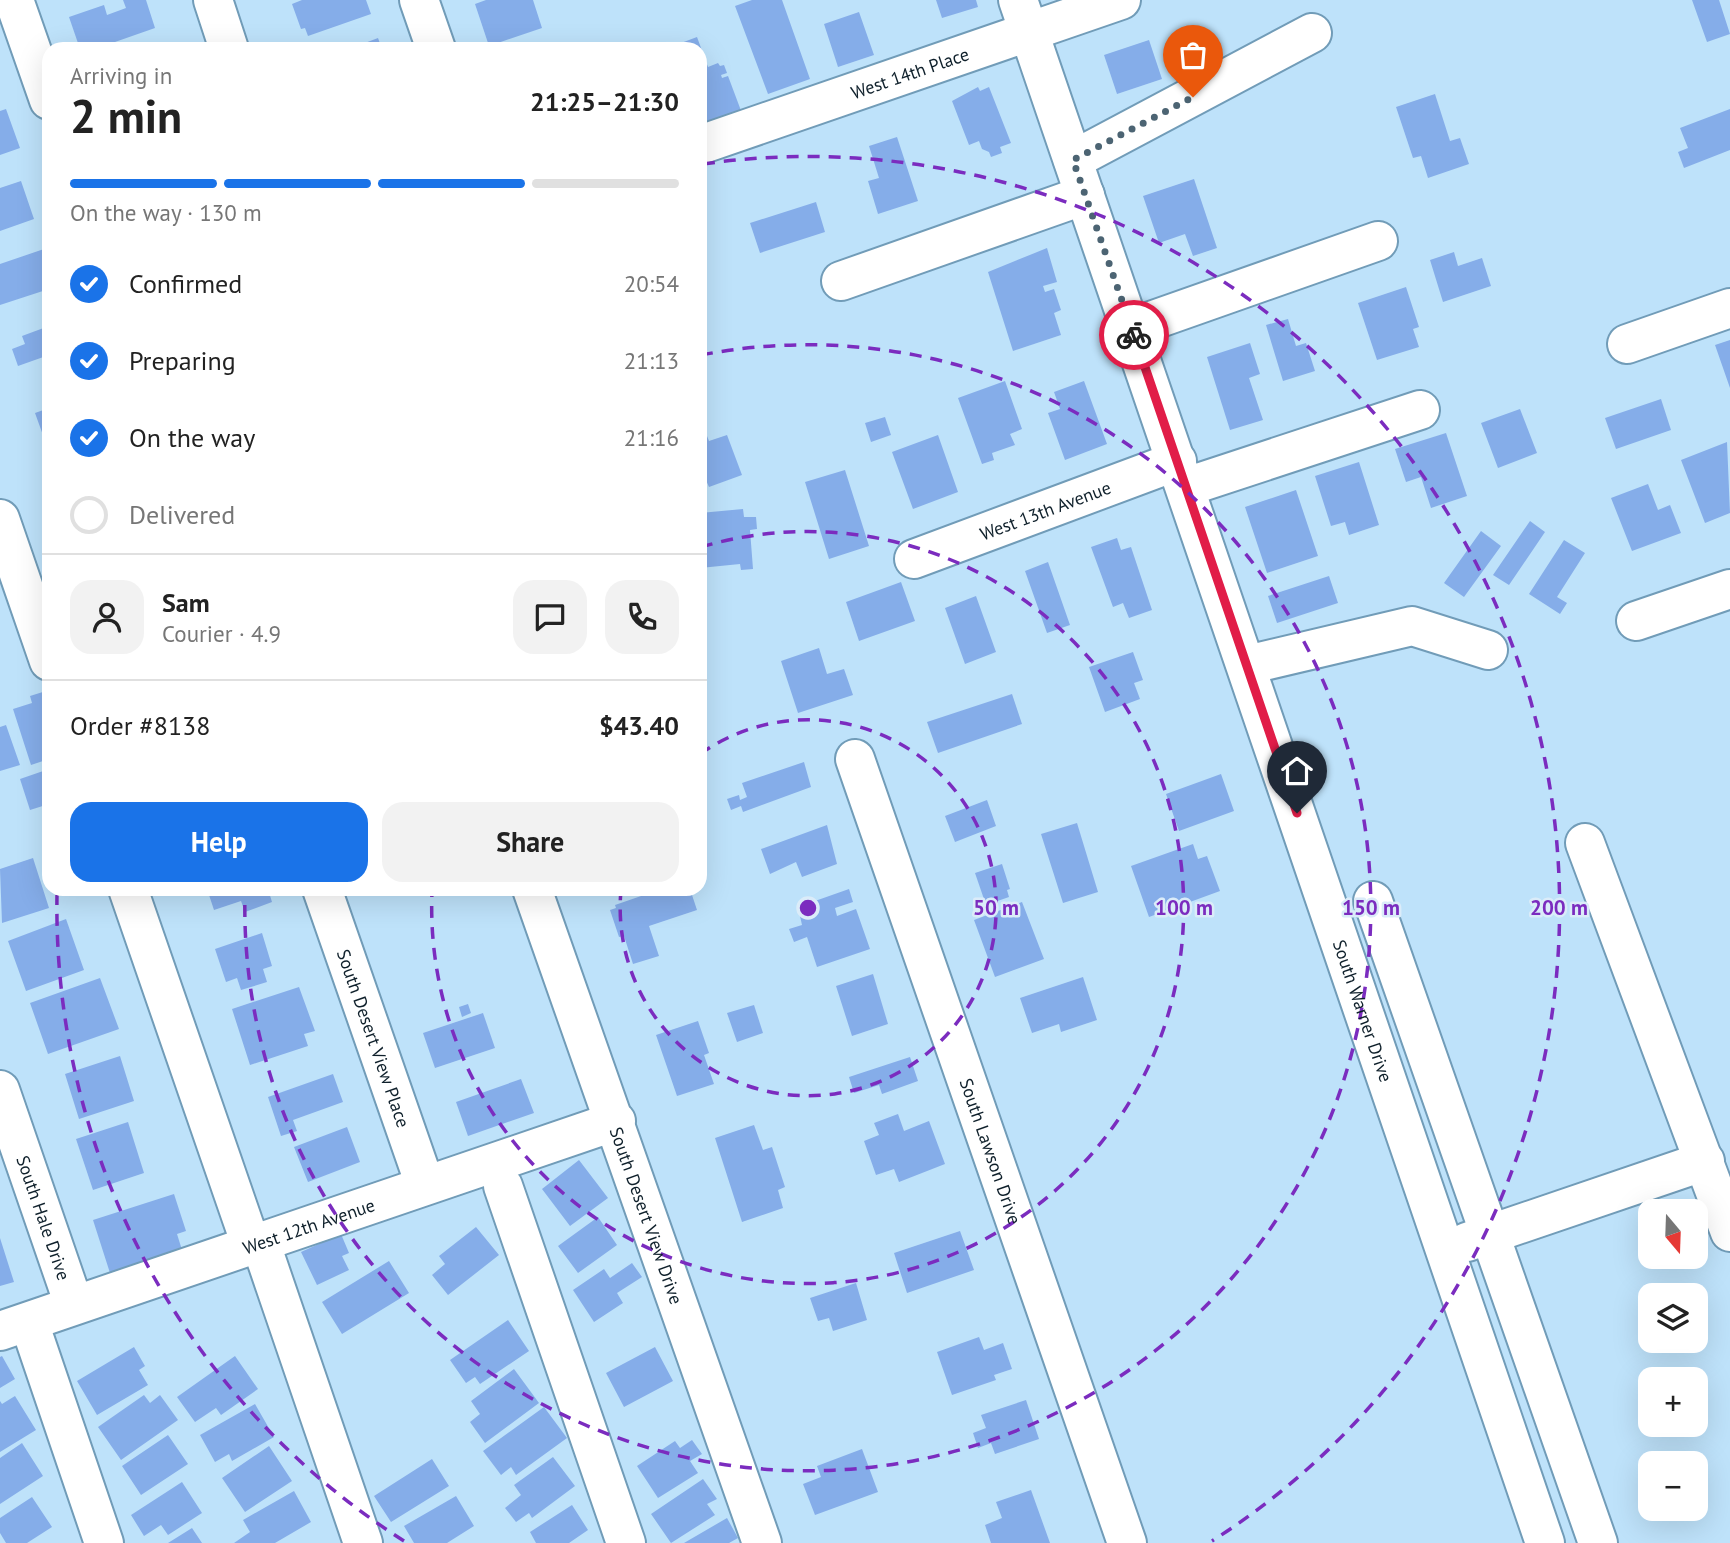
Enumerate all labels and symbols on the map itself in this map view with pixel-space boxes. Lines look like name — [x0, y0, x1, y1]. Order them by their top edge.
pin — [1163, 25, 1223, 97]
street label: West 14th Place — [848, 42, 972, 104]
courier — [1099, 300, 1169, 370]
street label: West 13th Avenue — [977, 475, 1114, 545]
pin — [1267, 741, 1327, 813]
text: 50 m — [973, 894, 1019, 921]
text: 100 m — [1155, 894, 1213, 921]
text: 150 m — [1342, 894, 1400, 921]
text: 200 m — [1530, 894, 1588, 921]
centre of rings — [796, 896, 820, 920]
street label: South Warner Drive — [1328, 936, 1398, 1085]
street label: South Desert View Place — [332, 946, 416, 1130]
street label: South Lawson Drive — [955, 1075, 1027, 1227]
street label: South Desert View Drive — [605, 1124, 689, 1307]
street label: South Hale Drive — [12, 1152, 76, 1283]
street label: West 12th Avenue — [240, 1193, 378, 1259]
north arrow — [1638, 1199, 1708, 1269]

